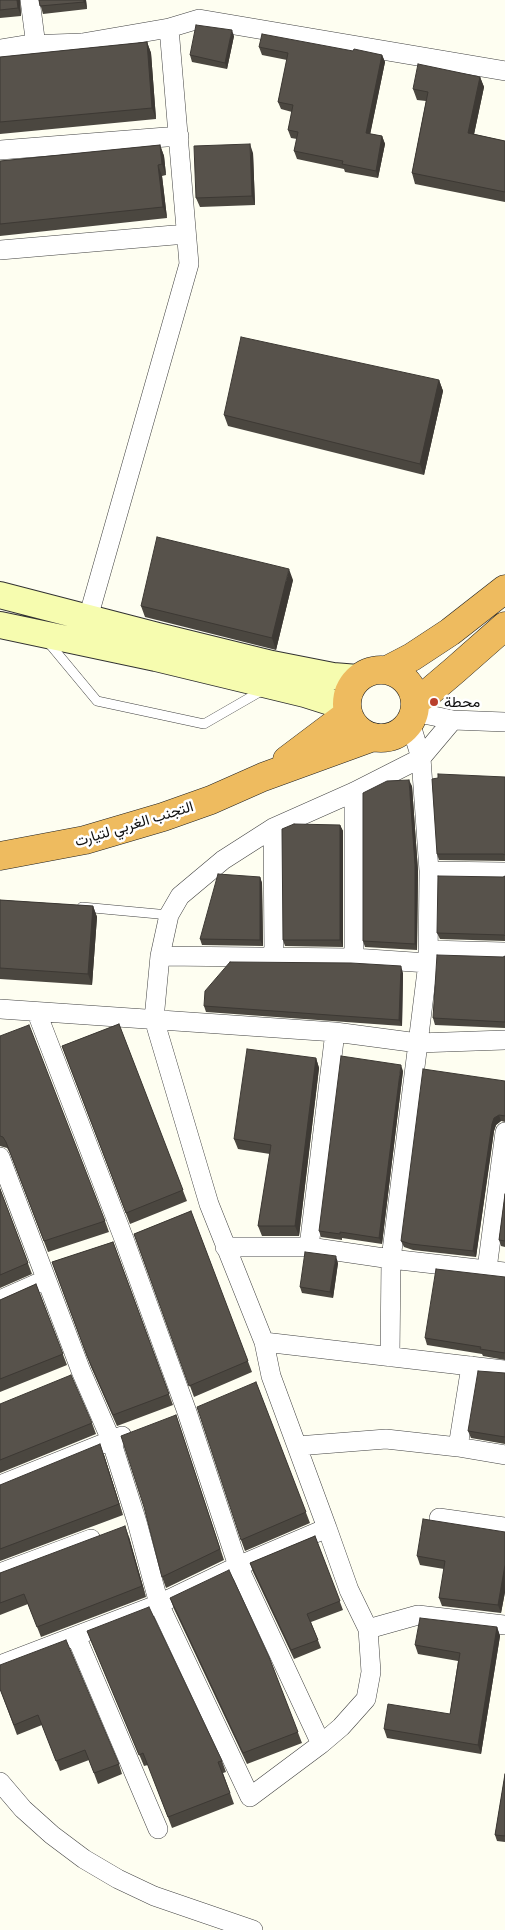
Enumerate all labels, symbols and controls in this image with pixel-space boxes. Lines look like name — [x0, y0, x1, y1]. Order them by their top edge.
place label: محطة — [444, 693, 480, 711]
marker: محطة — [428, 696, 440, 708]
street label: التجنب الغربي لتيارت — [72, 797, 196, 851]

